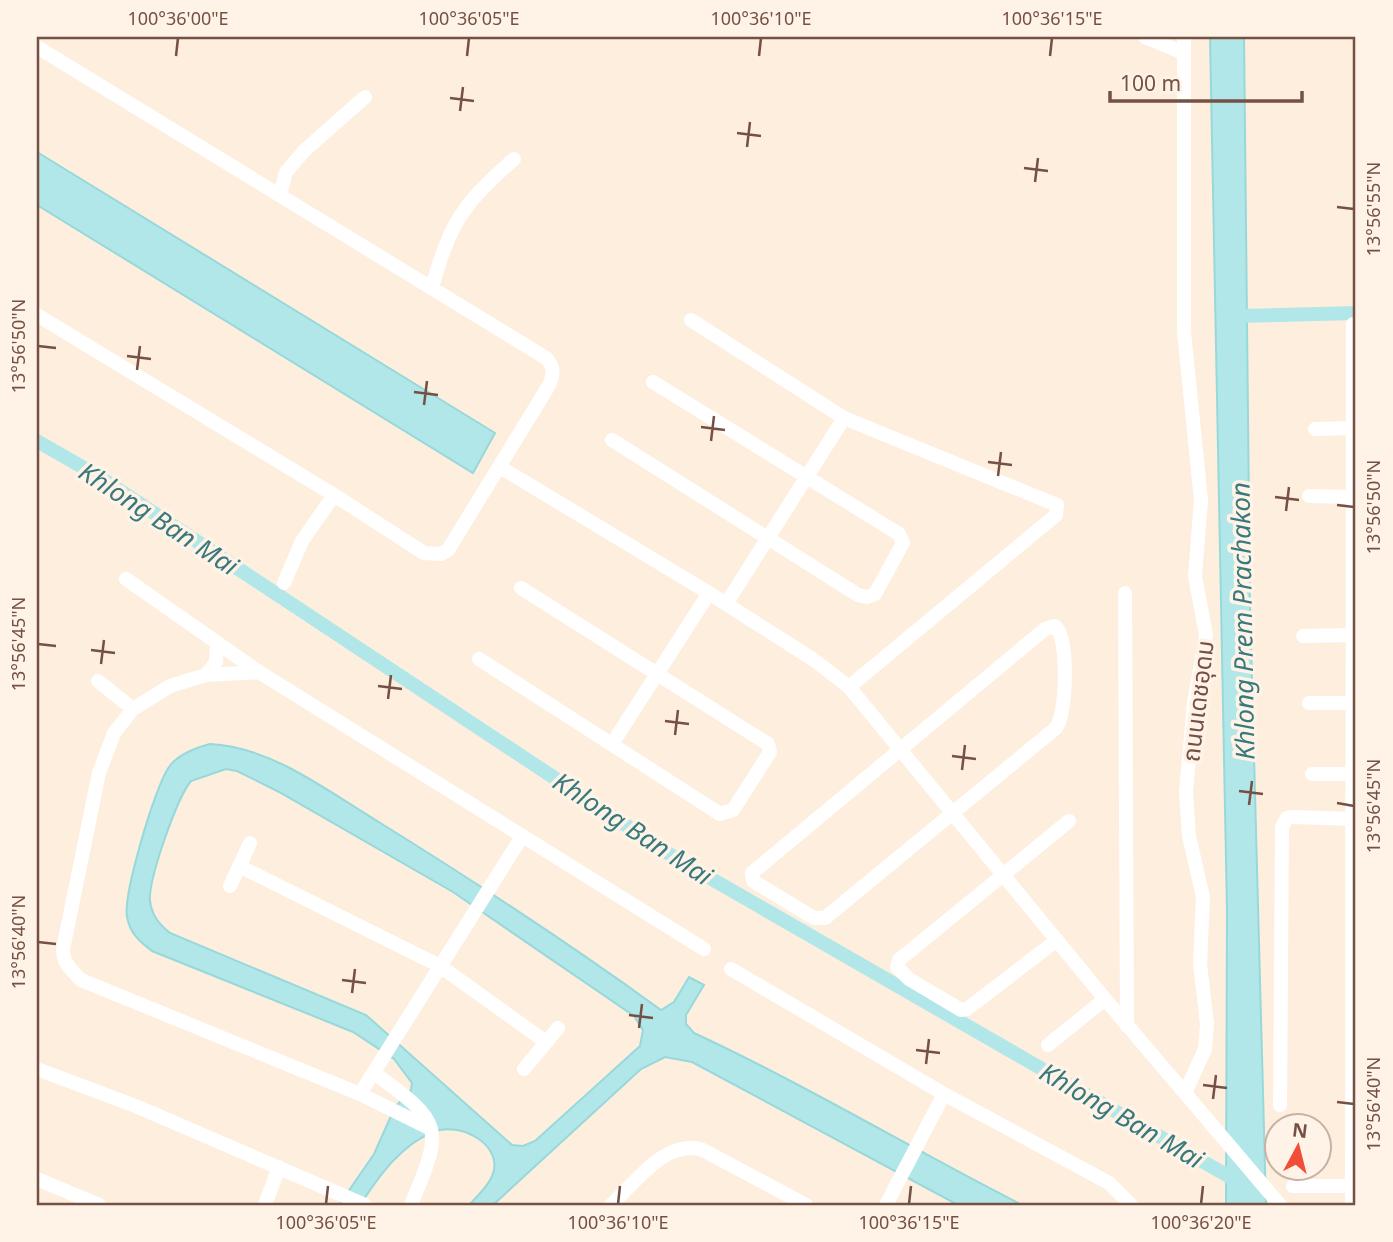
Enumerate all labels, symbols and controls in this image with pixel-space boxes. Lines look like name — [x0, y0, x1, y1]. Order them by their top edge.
text: 100°36'00"E — [127, 6, 229, 30]
text: 100°36'05"E — [418, 6, 520, 30]
text: 100°36'10"E — [710, 6, 812, 30]
text: 100°36'15"E — [1001, 6, 1103, 30]
scale bar — [1110, 60, 1302, 104]
text: 100 m — [1120, 69, 1181, 97]
text: 13°56'55"N — [1361, 162, 1385, 256]
text: 13°56'50"N — [6, 299, 30, 393]
water label: Khlong Ban Mai — [72, 453, 247, 584]
text: 13°56'50"N — [1361, 460, 1385, 554]
water label: Khlong Prem Prachakon — [1222, 482, 1262, 760]
text: 13°56'45"N — [6, 597, 30, 691]
street label: ถนนเดชอุดม — [1173, 638, 1221, 764]
text: 13°56'45"N — [1361, 759, 1385, 853]
water label: Khlong Ban Mai — [546, 763, 721, 894]
text: 13°56'40"N — [6, 895, 30, 989]
water label: Khlong Ban Mai — [1034, 1054, 1212, 1177]
text: 13°56'40"N — [1361, 1057, 1385, 1151]
north arrow — [1264, 1112, 1334, 1182]
text: N — [1291, 1116, 1309, 1144]
text: 100°36'05"E — [275, 1210, 377, 1234]
text: 100°36'10"E — [567, 1210, 669, 1234]
text: 100°36'15"E — [858, 1210, 960, 1234]
text: 100°36'20"E — [1150, 1210, 1252, 1234]

